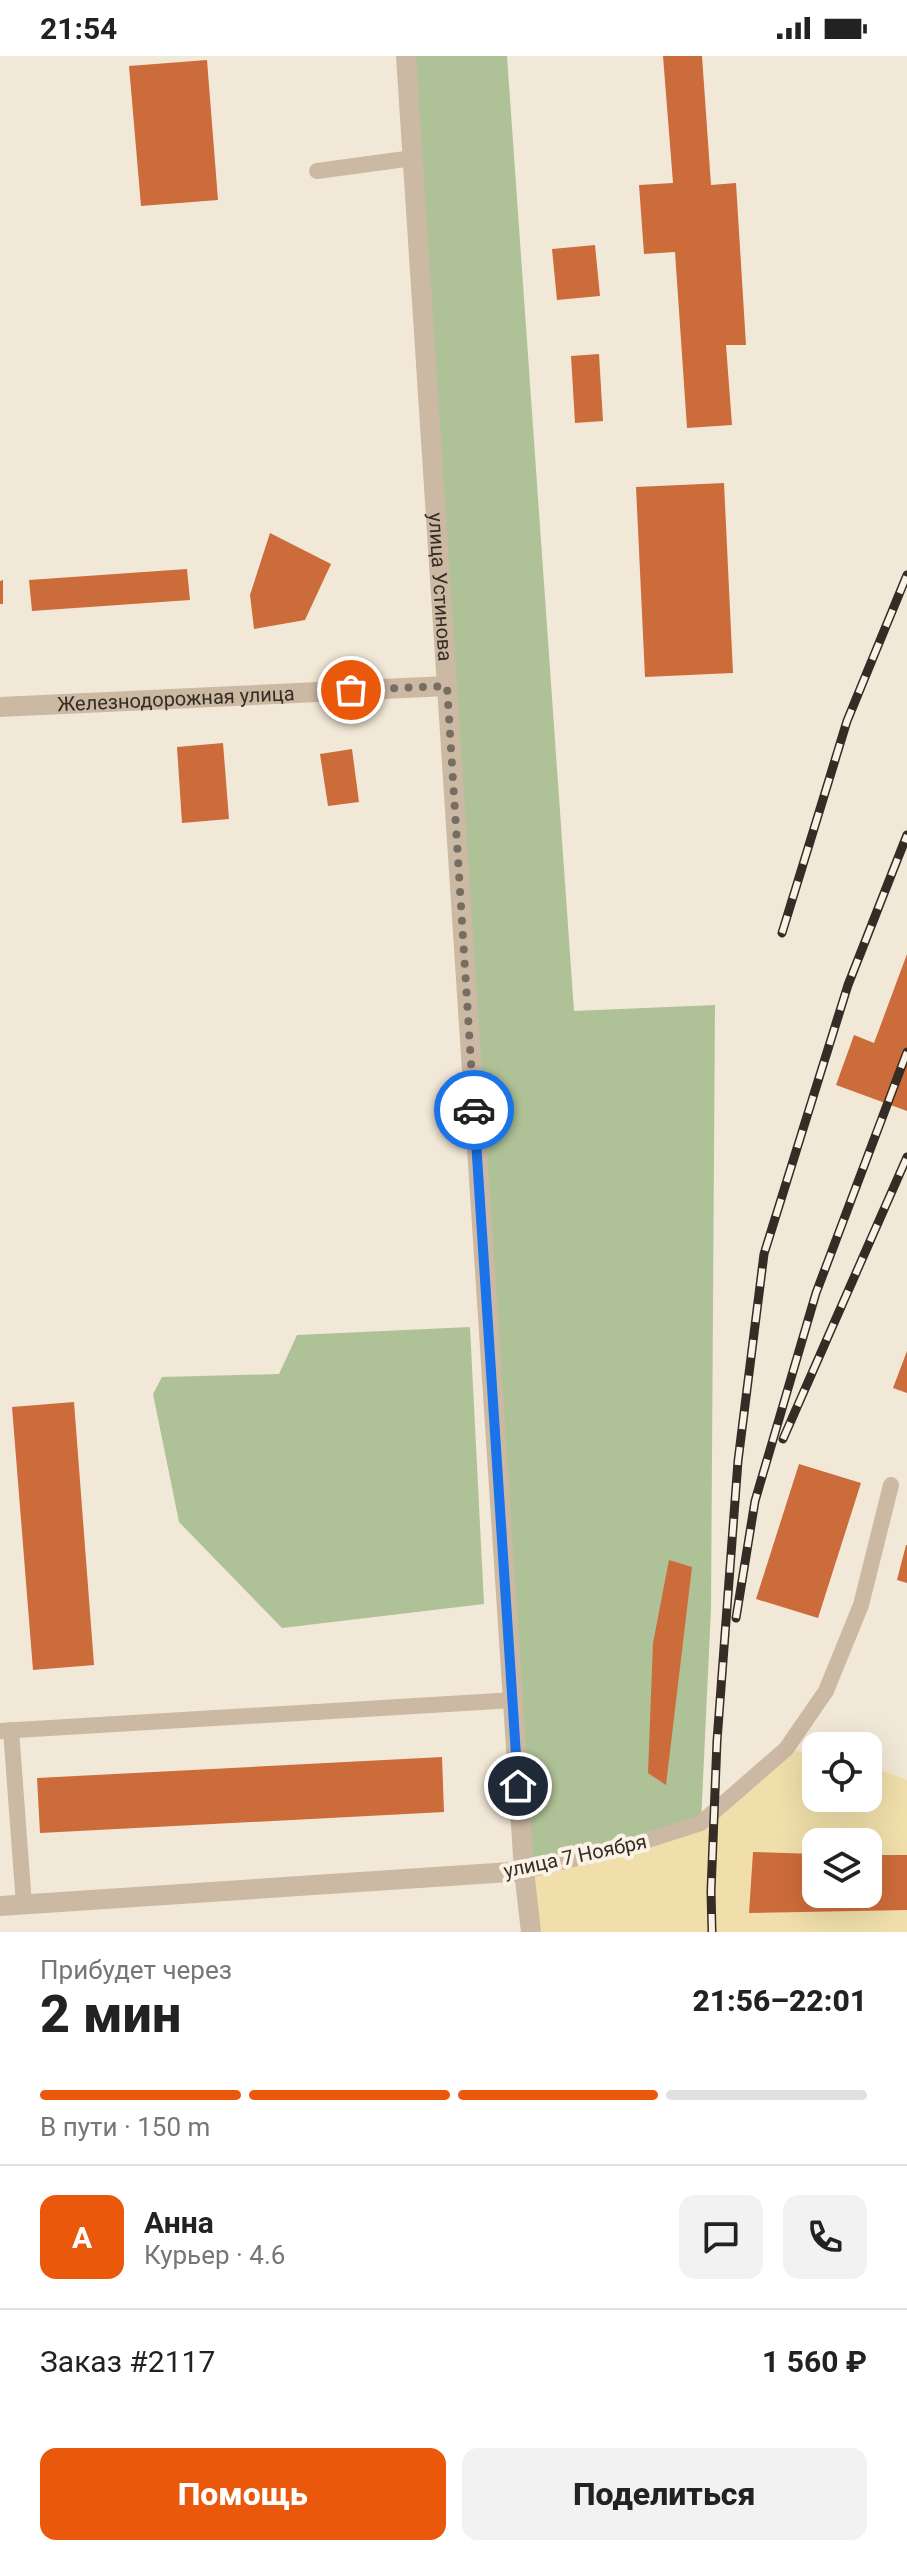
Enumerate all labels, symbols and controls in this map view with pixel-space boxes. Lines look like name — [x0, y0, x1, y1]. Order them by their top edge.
text: 21:54 — [40, 11, 117, 46]
street label: улица Устинова — [424, 512, 457, 662]
pin — [317, 656, 385, 724]
icon: bag — [329, 668, 373, 712]
street label: Железнодорожная улица — [57, 681, 295, 716]
courier — [434, 1070, 514, 1150]
icon: car — [452, 1088, 496, 1132]
map controls — [802, 1732, 882, 1908]
button: locate — [802, 1732, 882, 1812]
pin — [484, 1752, 552, 1820]
icon: home — [496, 1764, 540, 1808]
button: layers — [802, 1828, 882, 1908]
street label: улица 7 Ноября — [501, 1829, 649, 1883]
text: Прибудет через — [40, 1955, 232, 1985]
text: 21:56–22:01 — [692, 1983, 867, 2018]
text: 2 мин — [40, 1984, 181, 2045]
text: В пути · 150 m — [40, 2112, 210, 2142]
button: chat — [679, 2195, 763, 2279]
button: phone — [783, 2195, 867, 2279]
text: Анна — [144, 2205, 214, 2240]
text: А — [72, 2220, 92, 2255]
text: Курьер · 4.6 — [144, 2240, 285, 2270]
text: Заказ #2117 — [40, 2344, 215, 2379]
text: 1 560 ₽ — [762, 2344, 867, 2379]
button: Помощь — [40, 2448, 446, 2540]
button: Поделиться — [462, 2448, 867, 2540]

